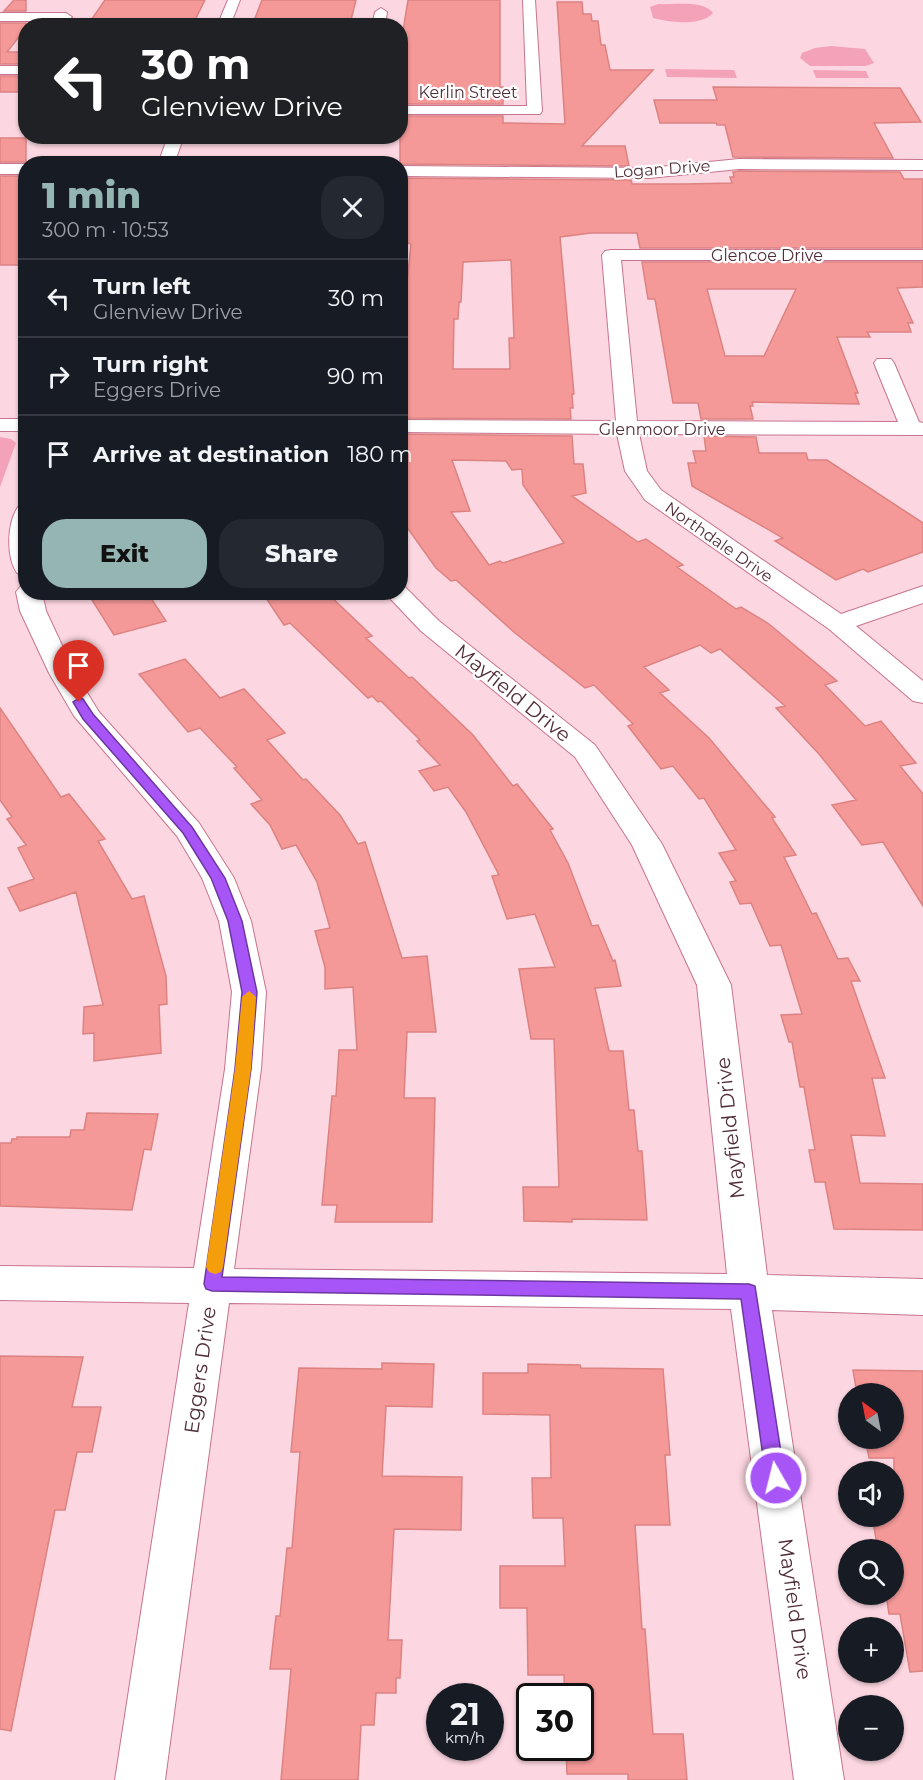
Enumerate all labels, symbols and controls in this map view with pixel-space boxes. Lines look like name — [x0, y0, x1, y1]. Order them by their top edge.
text: 30 m — [141, 38, 250, 90]
icon: left — [42, 42, 120, 120]
street label: Kerlin Street — [419, 83, 518, 102]
text: Glenview Drive — [141, 90, 343, 123]
street label: Logan Drive — [613, 156, 711, 182]
text: 1 min — [42, 173, 141, 217]
button: close — [321, 176, 384, 239]
text: 300 m · 10:53 — [42, 218, 169, 242]
street label: Glencoe Drive — [711, 246, 823, 265]
text: Turn left — [93, 273, 191, 300]
icon: left — [42, 282, 75, 315]
text: 30 m — [328, 285, 384, 312]
text: Glenview Drive — [93, 300, 243, 324]
text: Turn right — [93, 351, 208, 378]
icon: right — [42, 360, 75, 393]
text: 90 m — [327, 363, 384, 390]
text: Eggers Drive — [93, 378, 221, 402]
street label: Glenmoor Drive — [599, 420, 725, 439]
icon: arrive — [42, 438, 75, 471]
text: Arrive at destination — [93, 441, 329, 468]
text: 180 m — [347, 441, 413, 468]
street label: Northdale Drive — [661, 498, 777, 586]
button: Exit — [42, 519, 207, 588]
button: Share — [219, 519, 384, 588]
street label: Mayfield Drive — [450, 639, 576, 747]
pin — [53, 640, 104, 702]
icon: arrive — [62, 649, 95, 682]
street label: Mayfield Drive — [711, 1056, 749, 1200]
street label: Eggers Drive — [179, 1305, 221, 1435]
north arrow — [838, 1383, 904, 1449]
map controls — [838, 1383, 904, 1761]
position arrow — [744, 1446, 808, 1510]
button: sound — [838, 1461, 904, 1527]
street label: Mayfield Drive — [773, 1537, 817, 1681]
button: search — [838, 1539, 904, 1605]
button: + — [838, 1617, 904, 1683]
speed limit sign: 30 — [516, 1683, 594, 1761]
button: − — [838, 1695, 904, 1761]
text: 21 — [450, 1696, 480, 1733]
text: km/h — [445, 1728, 485, 1747]

